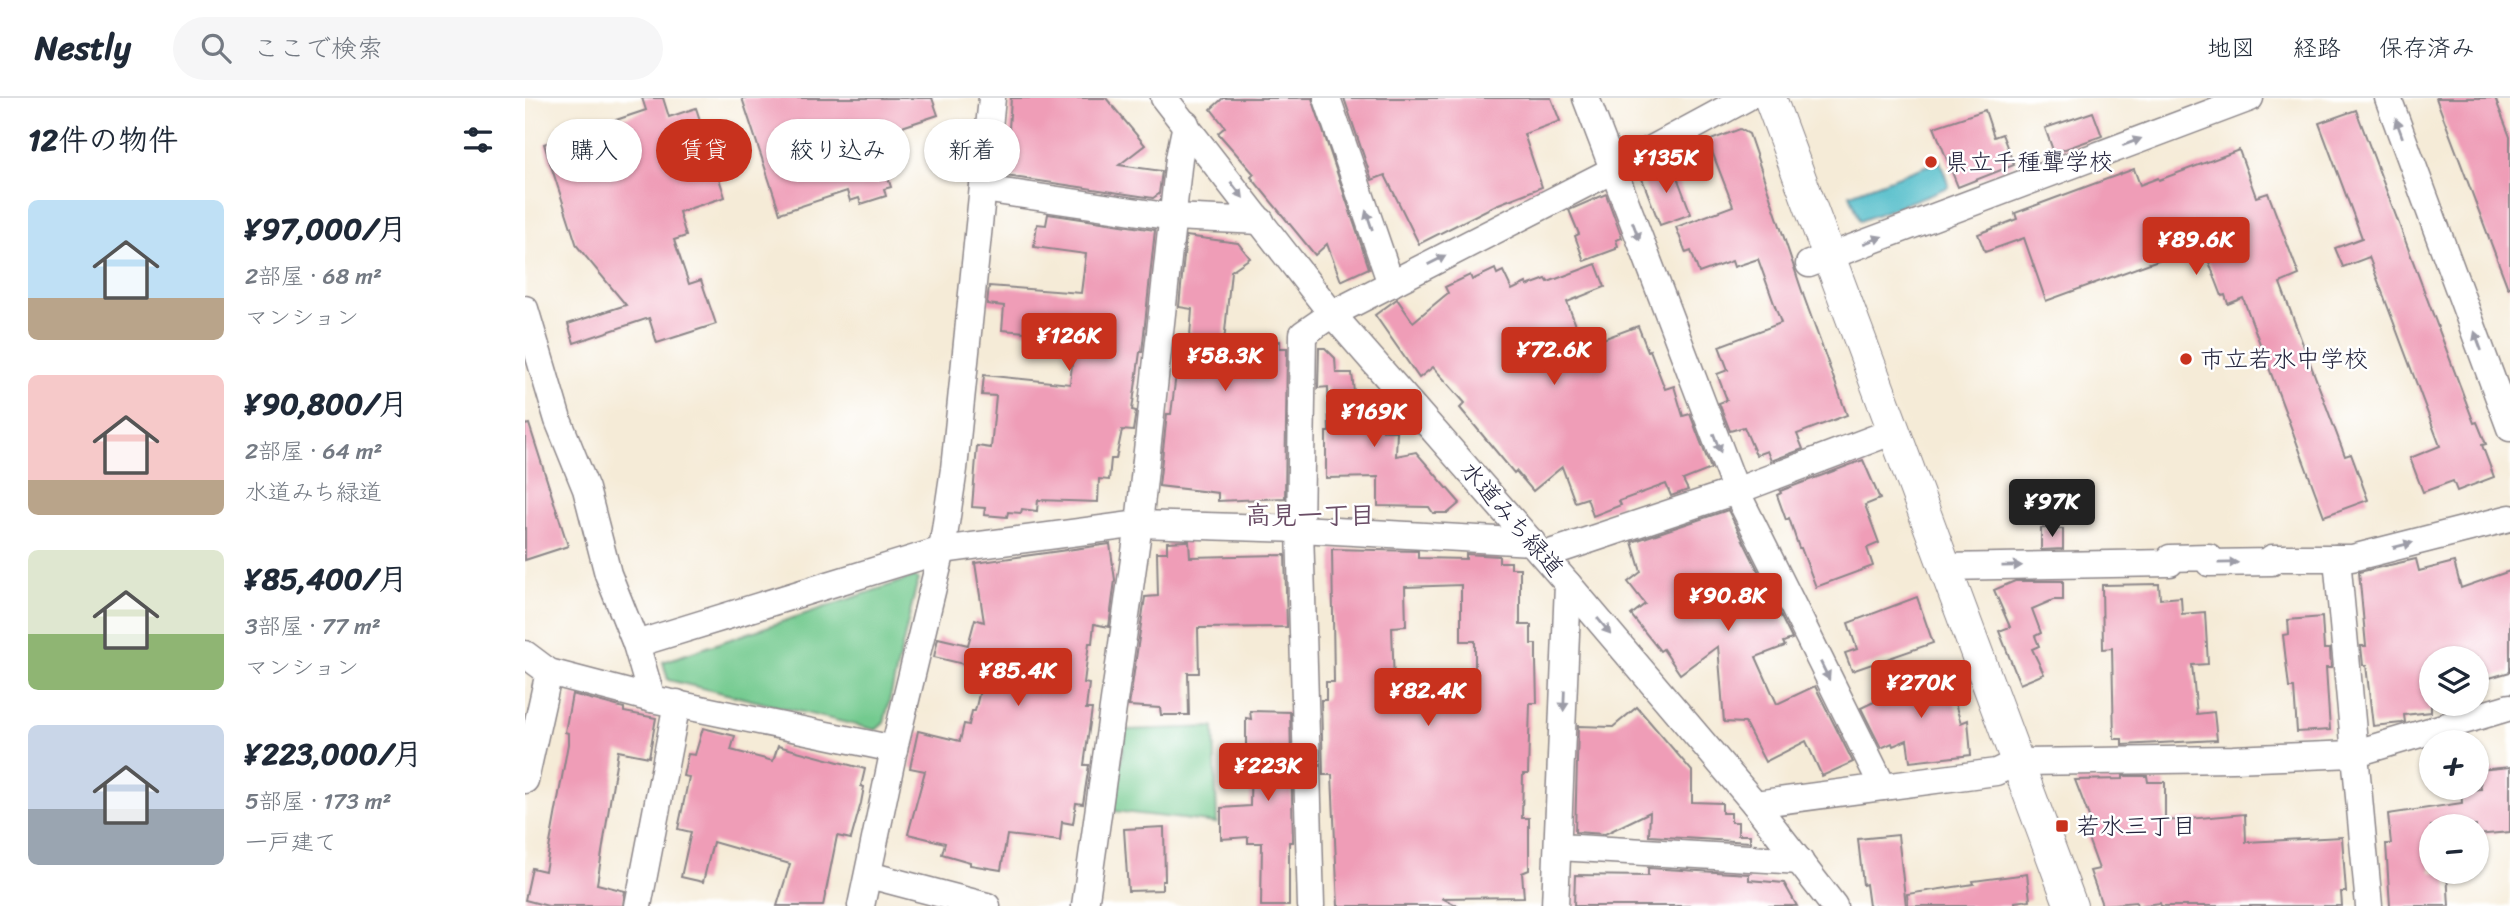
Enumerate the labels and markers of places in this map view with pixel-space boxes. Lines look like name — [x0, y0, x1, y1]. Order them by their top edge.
pin: ¥135K — [1617, 136, 1715, 195]
place label: 県立千種聾学校 — [1945, 141, 2113, 183]
marker: 県立千種聾学校 — [1923, 154, 1939, 170]
pin: ¥89.6K — [2139, 218, 2253, 277]
pin: ¥126K — [1020, 314, 1118, 373]
pin: ¥72.6K — [1497, 328, 1611, 387]
pin: ¥58.3K — [1168, 334, 1282, 393]
place label: 市立若水中学校 — [2200, 338, 2368, 380]
marker: 市立若水中学校 — [2178, 351, 2194, 367]
pin: ¥169K — [1325, 390, 1423, 449]
pin: ¥97K — [2011, 480, 2093, 539]
pin: ¥90.8K — [1671, 574, 1785, 633]
pin: ¥85.4K — [961, 648, 1075, 708]
pin: ¥270K — [1872, 660, 1970, 720]
pin: ¥82.4K — [1371, 668, 1485, 728]
pin: ¥223K — [1219, 744, 1317, 803]
place label: 若水三丁目 — [2076, 805, 2196, 847]
marker: 若水三丁目 — [2054, 818, 2070, 834]

